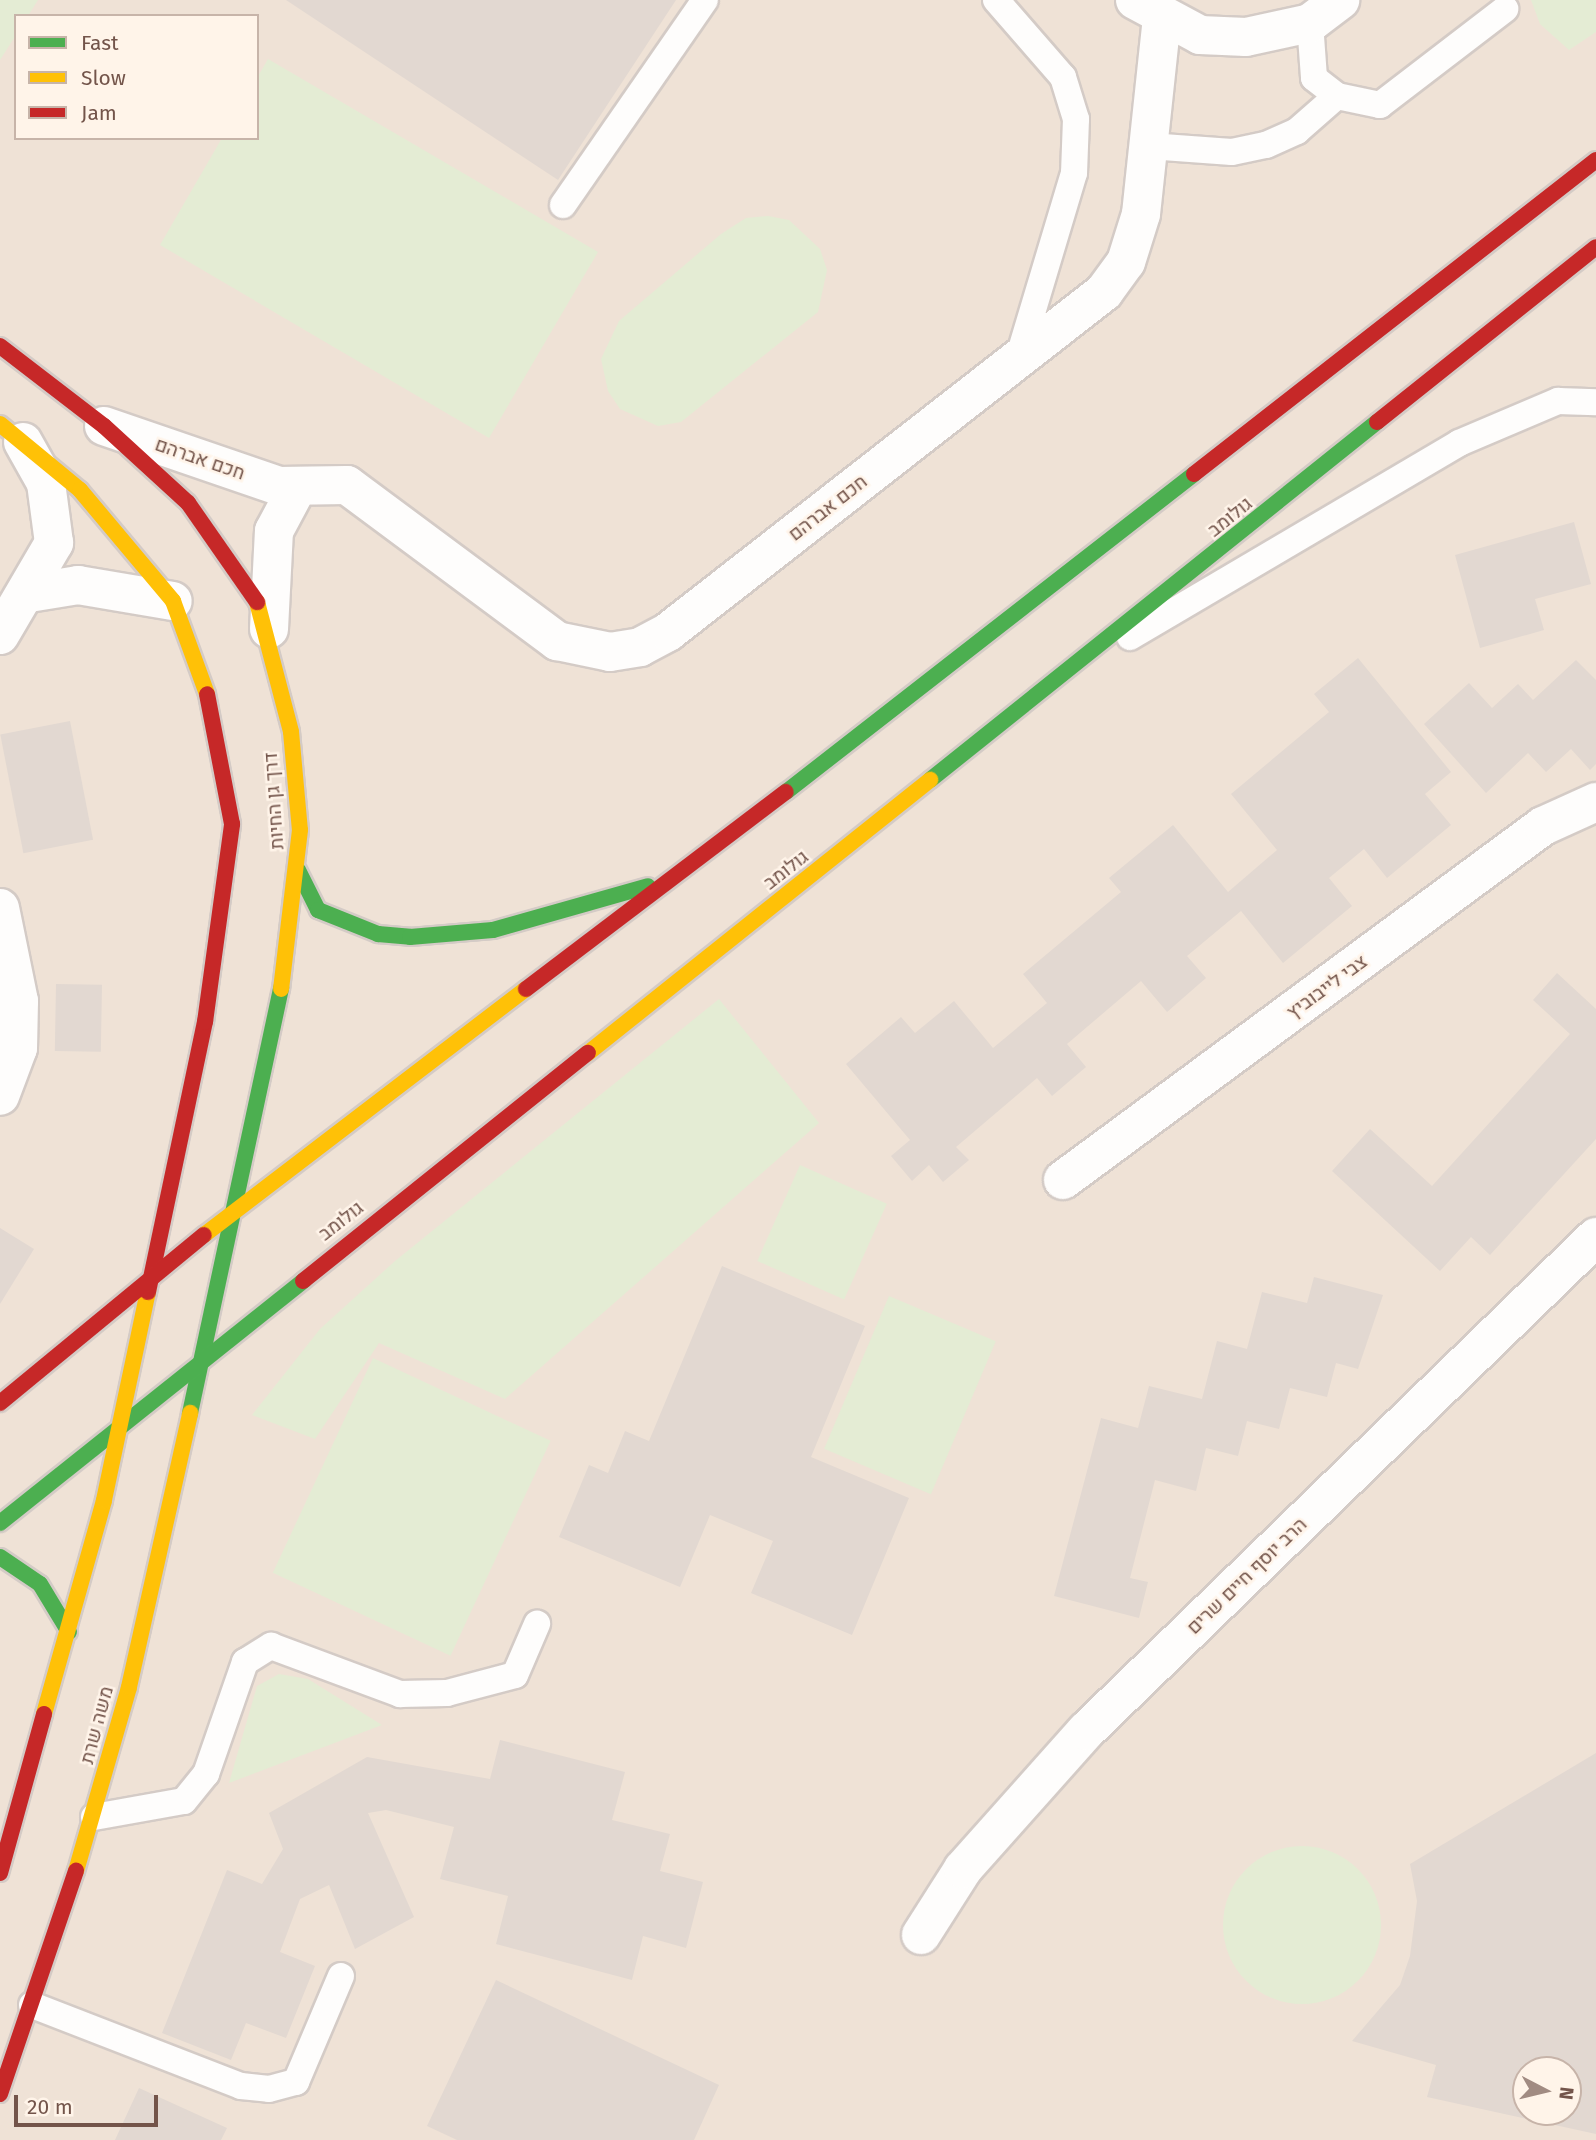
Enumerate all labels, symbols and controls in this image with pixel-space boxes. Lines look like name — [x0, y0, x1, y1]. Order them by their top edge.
legend — [14, 14, 259, 140]
text: Fast — [81, 30, 119, 56]
text: Slow — [81, 65, 126, 91]
text: Jam — [81, 100, 117, 126]
street label: חכם אברהם — [152, 433, 248, 485]
street label: חכם אברהם — [784, 470, 872, 546]
street label: גולומב — [1203, 492, 1257, 542]
street label: דרך גן החיות — [259, 752, 289, 850]
street label: גולומב — [759, 846, 813, 894]
street label: צבי לייבוביץ — [1282, 950, 1372, 1024]
street label: גולומב — [314, 1197, 368, 1245]
street label: הרב יוסף חיים שרים — [1182, 1513, 1312, 1639]
street label: משה שרת — [76, 1684, 118, 1766]
north arrow — [1512, 2056, 1582, 2126]
scale bar — [18, 2080, 161, 2124]
text: N — [1554, 2086, 1579, 2101]
text: 20 m — [27, 2094, 73, 2120]

